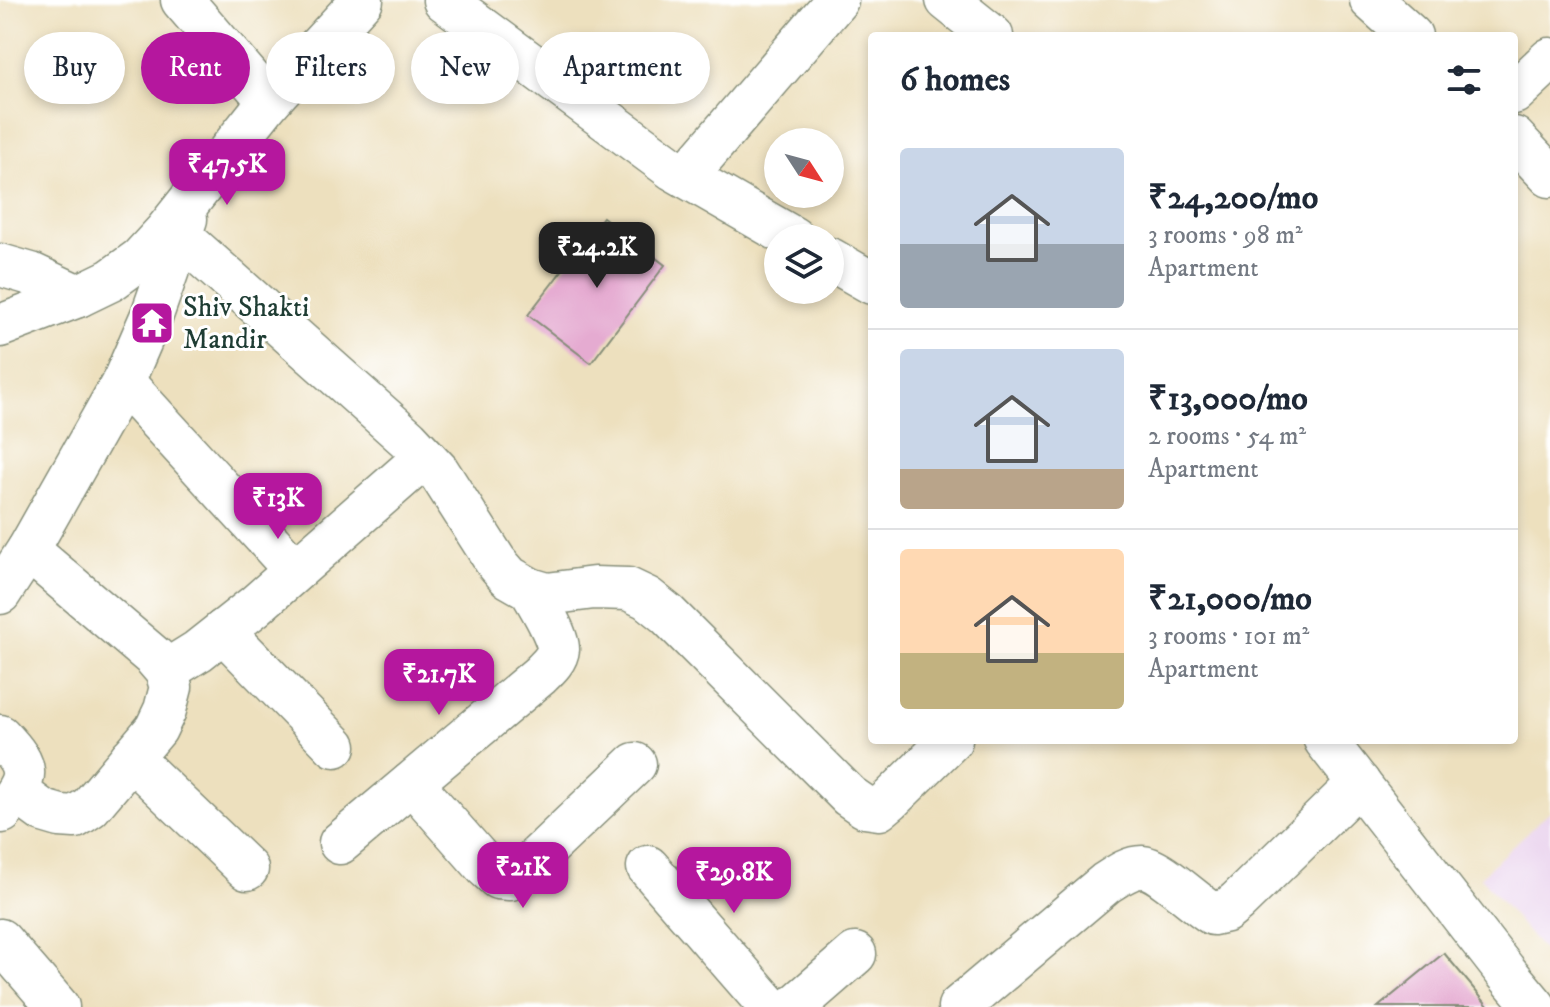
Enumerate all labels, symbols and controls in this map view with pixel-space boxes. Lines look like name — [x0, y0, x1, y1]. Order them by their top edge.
chip: Buy — [24, 32, 125, 104]
chip: Rent — [141, 32, 250, 104]
chip: Filters — [266, 32, 395, 104]
chip: New — [411, 32, 519, 104]
chip: Apartment — [535, 32, 710, 104]
icon: filters — [1442, 58, 1486, 102]
text: 6 homes — [900, 59, 1010, 101]
north arrow — [764, 128, 844, 208]
map controls — [764, 128, 844, 304]
pin: ₹47.5K — [162, 139, 292, 207]
text: ₹47.5K — [187, 148, 267, 181]
text: ₹24,200/mo — [1148, 177, 1318, 219]
icon: home — [964, 180, 1060, 276]
text: 3 rooms · 98 m² — [1148, 219, 1303, 252]
pin: ₹24.2K — [532, 222, 662, 290]
button: layers — [764, 224, 844, 304]
text: ₹24.2K — [557, 231, 637, 264]
text: Apartment — [1148, 252, 1259, 285]
place label: Shiv Shakti Mandir — [183, 290, 309, 357]
temple icon: Shiv Shakti Mandir — [128, 299, 176, 347]
text: ₹13,000/mo — [1148, 378, 1308, 420]
icon: home — [964, 381, 1060, 477]
text: 2 rooms · 54 m² — [1148, 420, 1306, 453]
text: Apartment — [1148, 453, 1259, 486]
pin: ₹13K — [231, 473, 325, 541]
text: ₹13K — [252, 482, 304, 515]
text: ₹21,000/mo — [1148, 578, 1312, 620]
icon: home — [964, 581, 1060, 677]
text: 3 rooms · 101 m² — [1148, 620, 1309, 653]
pin: ₹21.7K — [374, 649, 504, 717]
text: Apartment — [1148, 653, 1259, 686]
text: ₹21.7K — [402, 658, 476, 691]
pin: ₹21K — [476, 842, 570, 910]
pin: ₹29.8K — [669, 847, 799, 915]
text: ₹21K — [495, 851, 551, 884]
text: ₹29.8K — [695, 856, 773, 889]

